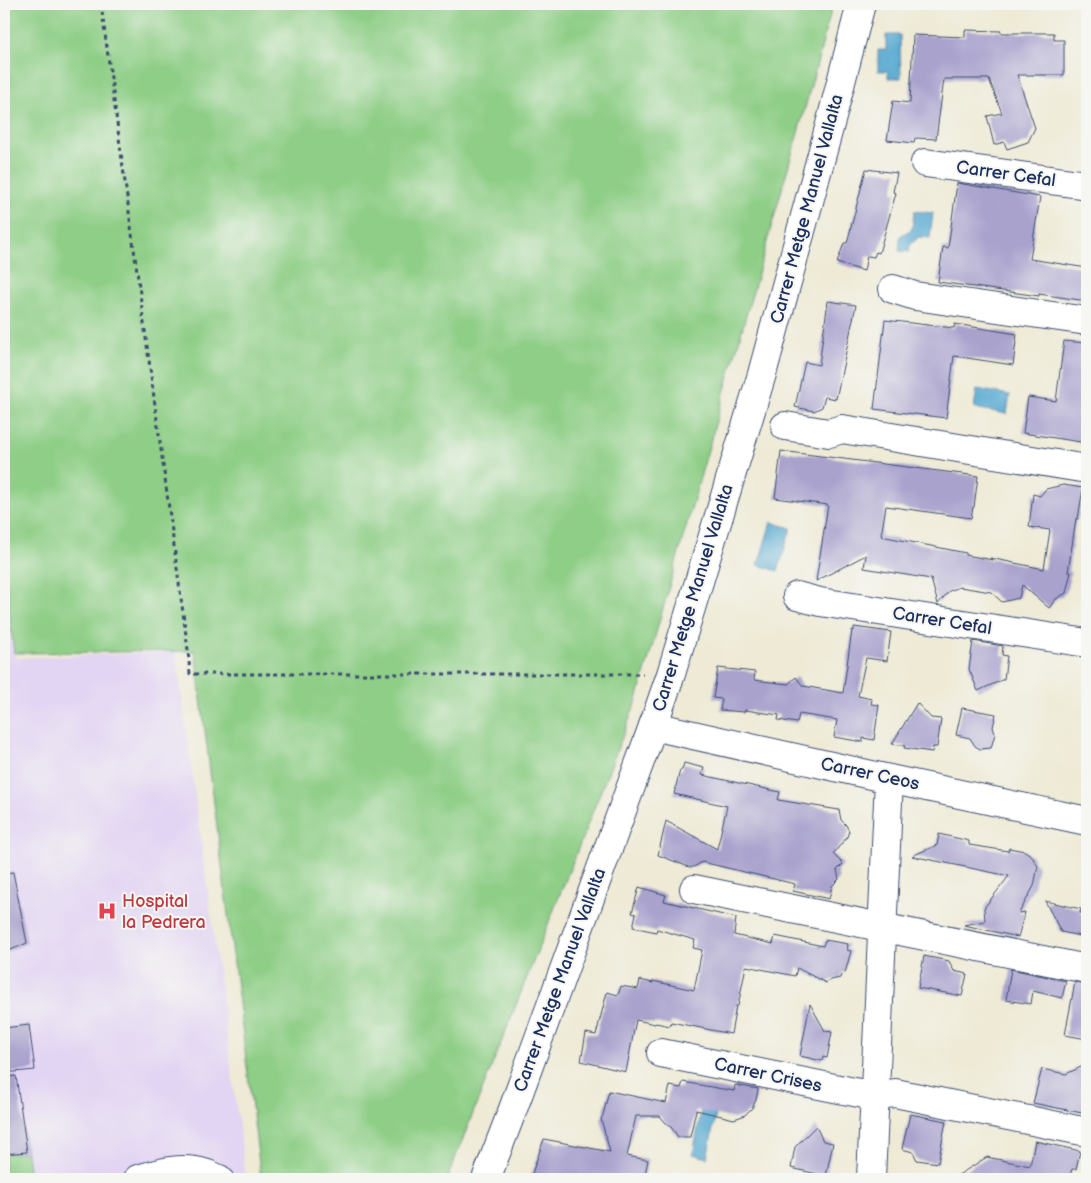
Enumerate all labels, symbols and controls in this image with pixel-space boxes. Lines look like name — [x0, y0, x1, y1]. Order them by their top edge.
street label: Carrer Metge Manuel Vallalta — [766, 92, 848, 326]
street label: Carrer Cefal — [955, 157, 1057, 191]
street label: Carrer Metge Manuel Vallalta — [648, 482, 738, 714]
street label: Carrer Cefal — [891, 603, 993, 639]
street label: Carrer Ceos — [819, 753, 921, 795]
street label: Carrer Metge Manuel Vallalta — [510, 865, 610, 1095]
place label: Hospital la Pedrera — [122, 891, 206, 933]
hospital icon: Hospital la Pedrera — [96, 900, 118, 922]
street label: Carrer Crises — [712, 1053, 824, 1097]

